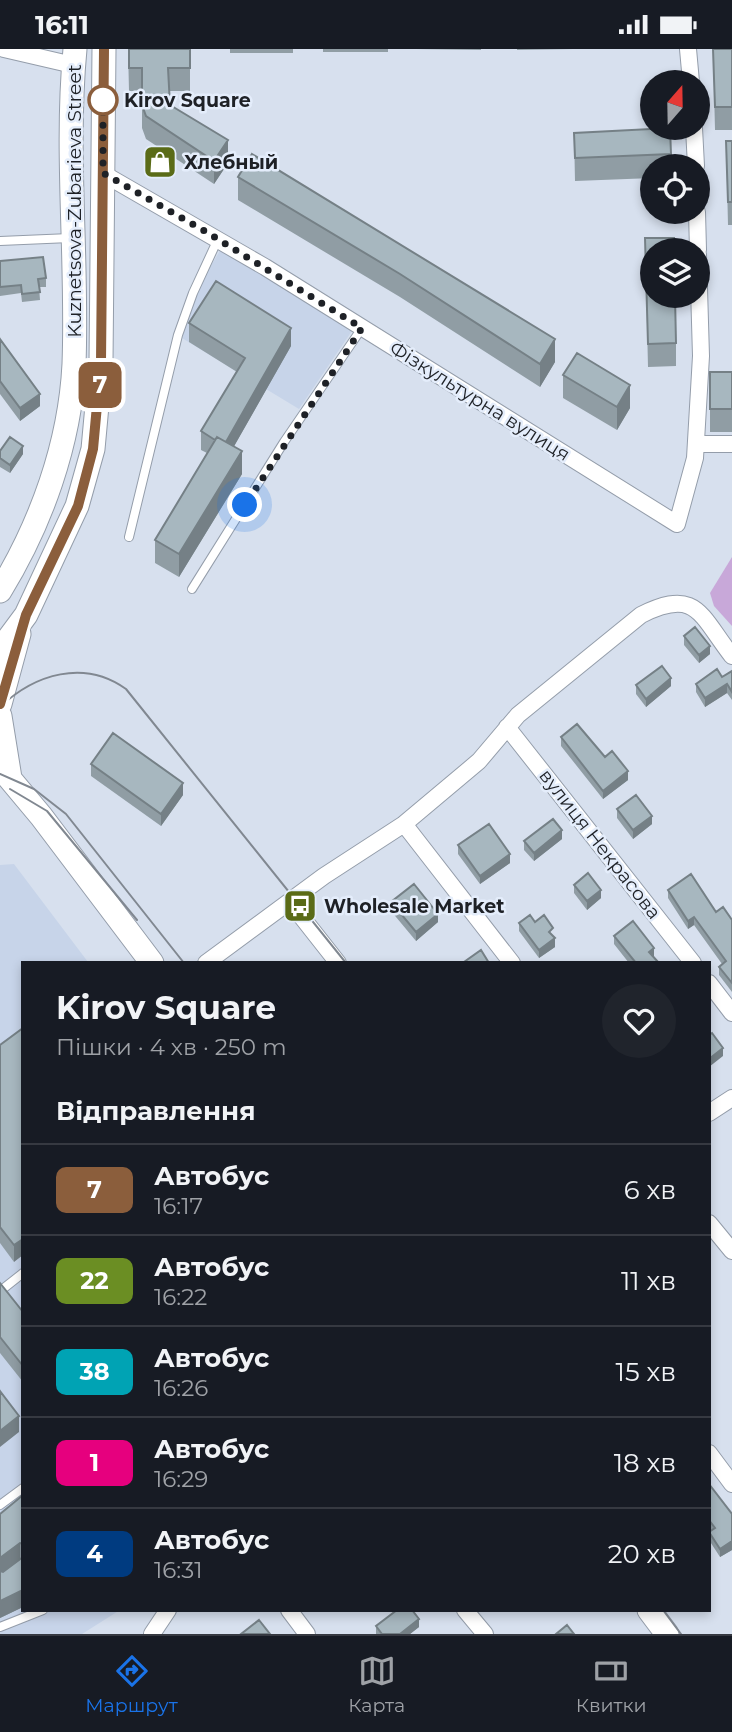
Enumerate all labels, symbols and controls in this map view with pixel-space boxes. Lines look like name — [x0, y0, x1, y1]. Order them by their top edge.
text: 16:11 — [35, 9, 89, 41]
street label: Kuznetsova-Zubarieva Street — [63, 64, 86, 338]
north arrow — [640, 70, 710, 140]
map controls — [640, 70, 710, 308]
marker: Kirov Square — [88, 85, 118, 115]
place label: Kirov Square — [124, 89, 251, 112]
shop icon: Хлебный — [141, 143, 179, 181]
place label: Хлебный — [184, 151, 278, 174]
button: locate — [640, 154, 710, 224]
button: layers — [640, 238, 710, 308]
street label: Фізкультурна вулиця — [386, 336, 574, 466]
line badge: 7 — [77, 362, 123, 408]
text: 7 — [93, 370, 107, 399]
your location — [227, 487, 262, 522]
street label: вулиця Некрасова — [534, 764, 666, 924]
bus stop icon: Wholesale Market — [281, 887, 319, 925]
place label: Wholesale Market — [324, 895, 505, 918]
button: heart — [602, 984, 676, 1058]
text: Kirov Square — [56, 987, 276, 1027]
text: Пішки · 4 хв · 250 m — [56, 1033, 287, 1061]
text: Відправлення — [56, 1095, 255, 1127]
text: Автобус — [154, 1160, 269, 1192]
text: 6 хв — [624, 1174, 676, 1206]
text: 7 — [87, 1175, 102, 1204]
text: 16:17 — [154, 1192, 203, 1220]
text: Автобус — [154, 1251, 269, 1283]
text: 11 хв — [621, 1265, 676, 1297]
text: 22 — [80, 1266, 109, 1295]
text: 16:22 — [154, 1283, 207, 1311]
text: Автобус — [154, 1342, 269, 1374]
text: 15 хв — [616, 1356, 676, 1388]
text: 38 — [79, 1357, 110, 1386]
text: 16:26 — [154, 1374, 208, 1402]
text: Автобус — [154, 1433, 269, 1465]
text: 18 хв — [614, 1447, 676, 1479]
text: 1 — [90, 1448, 99, 1477]
text: 16:29 — [154, 1465, 208, 1493]
text: Автобус — [154, 1524, 269, 1556]
text: 20 хв — [608, 1538, 676, 1570]
text: 4 — [86, 1539, 103, 1568]
text: 16:31 — [154, 1556, 202, 1584]
tab: Маршрут — [85, 1652, 178, 1717]
tab: Карта — [348, 1652, 405, 1717]
tab: Квитки — [576, 1652, 647, 1717]

